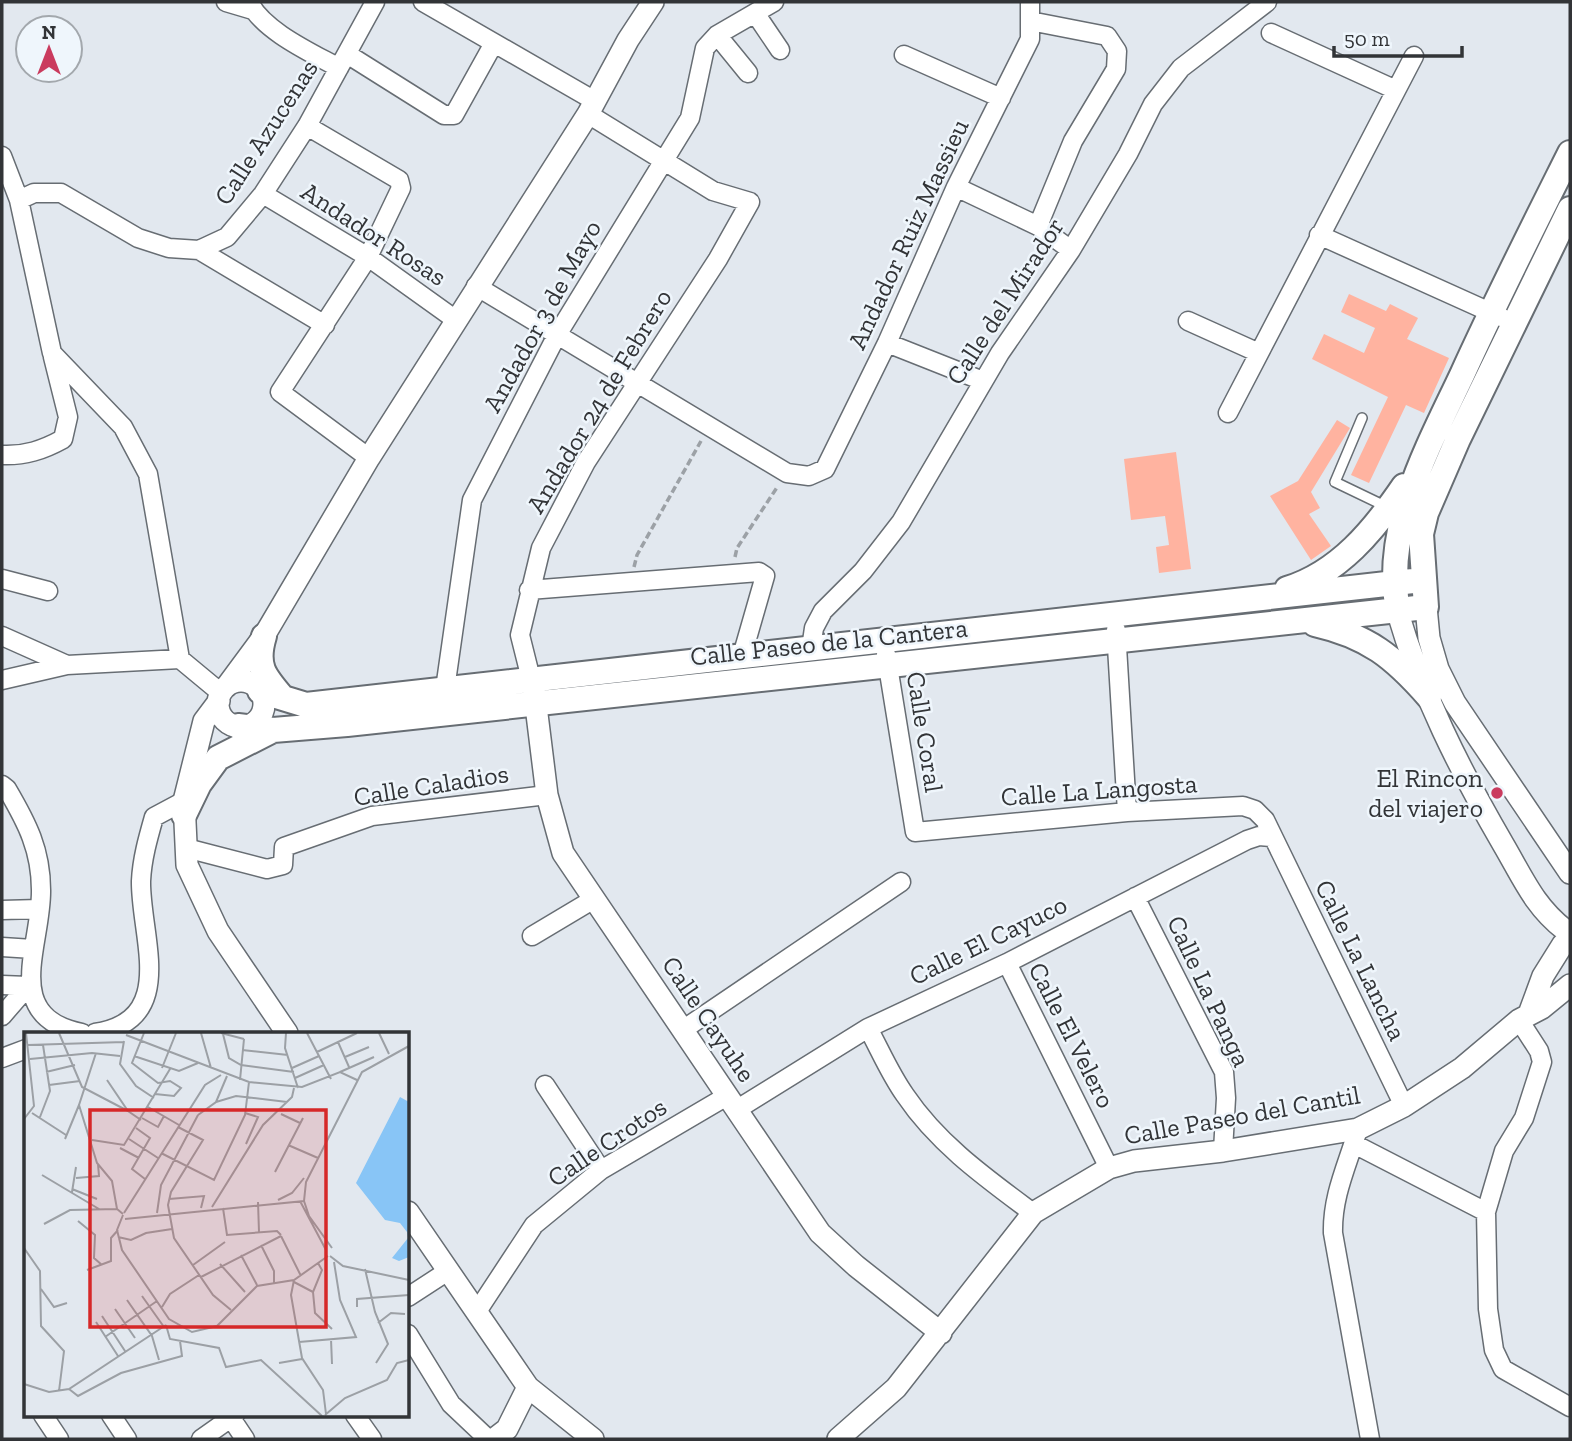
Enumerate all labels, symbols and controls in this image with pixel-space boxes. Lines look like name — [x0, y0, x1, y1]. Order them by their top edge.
north arrow — [14, 14, 84, 84]
scale bar — [1334, 14, 1462, 58]
text: N — [42, 21, 56, 44]
text: 50 m — [1344, 26, 1390, 51]
street label: Calle Azucenas — [207, 53, 325, 211]
street label: Andador Ruiz Massieu — [841, 113, 976, 354]
street label: Andador Rosas — [295, 175, 453, 293]
street label: Calle del Mirador — [939, 211, 1071, 391]
street label: Andador 3 de Mayo — [476, 214, 608, 418]
street label: Andador 24 de Febrero — [519, 283, 679, 519]
street label: Calle Paseo de la Cantera — [689, 611, 970, 672]
street label: Calle Coral — [900, 669, 950, 795]
street label: Calle Caladios — [351, 757, 511, 813]
place label: El Rincon del viajero — [1368, 762, 1483, 824]
street label: Calle La Langosta — [1000, 767, 1199, 813]
marker: El Rincon del viajero — [1489, 785, 1505, 801]
street label: Calle La Lancha — [1308, 874, 1414, 1046]
street label: Calle El Cayuco — [904, 888, 1072, 992]
street label: Calle La Panga — [1160, 910, 1258, 1072]
street label: Calle Cayuhe — [655, 950, 763, 1088]
street label: Calle El Velero — [1022, 957, 1122, 1113]
inset map — [24, 1032, 410, 1416]
street label: Calle Paseo del Cantil — [1122, 1078, 1362, 1151]
street label: Calle Crotos — [541, 1091, 673, 1193]

